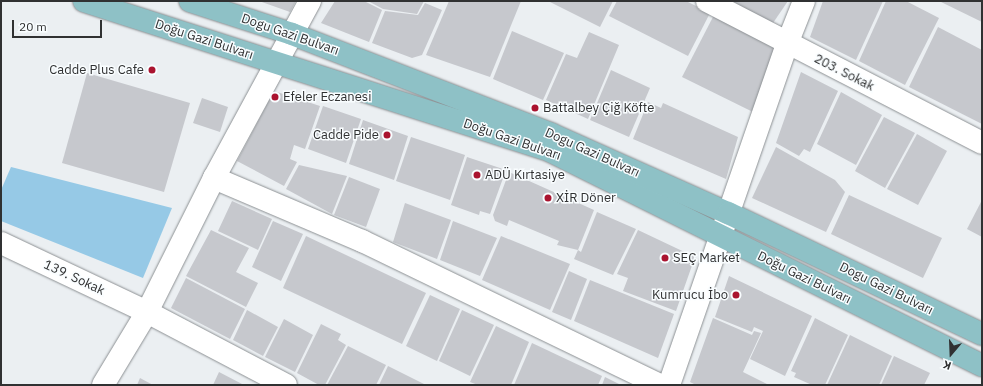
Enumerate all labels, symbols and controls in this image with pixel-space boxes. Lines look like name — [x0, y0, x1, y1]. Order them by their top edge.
street label: Dogu Gazi Bulvarı — [239, 11, 341, 59]
scale bar — [14, 12, 104, 38]
street label: Doğu Gazi Bulvarı — [153, 17, 255, 63]
text: 20 m — [19, 19, 47, 34]
street label: 203. Sokak — [811, 51, 877, 95]
place label: Cadde Plus Cafe — [49, 62, 144, 78]
marker: Cadde Plus Cafe — [147, 65, 157, 75]
place label: Efeler Eczanesi — [283, 89, 371, 105]
marker: Efeler Eczanesi — [270, 92, 280, 102]
place label: Battalbey Çiğ Köfte — [543, 100, 654, 116]
marker: Battalbey Çiğ Köfte — [530, 103, 540, 113]
street label: Doğu Gazi Bulvarı — [461, 116, 563, 164]
street label: Dogu Gazi Bulvarı — [542, 125, 642, 181]
place label: Cadde Pide — [313, 127, 379, 143]
marker: Cadde Pide — [382, 130, 392, 140]
place label: ADÜ Kırtasiye — [485, 167, 565, 183]
marker: ADÜ Kırtasiye — [472, 170, 482, 180]
place label: XİR Döner — [556, 190, 616, 206]
marker: XİR Döner — [543, 193, 553, 203]
street label: Doğu Gazi Bulvarı — [755, 249, 853, 307]
place label: SEÇ Market — [673, 250, 740, 266]
marker: SEÇ Market — [660, 253, 670, 263]
street label: 139. Sokak — [41, 257, 107, 299]
street label: Dogu Gazi Bulvarı — [837, 260, 935, 318]
place label: Kumrucu İbo — [652, 287, 728, 303]
marker: Kumrucu İbo — [731, 290, 741, 300]
north arrow — [931, 334, 971, 374]
text: K — [941, 357, 953, 373]

